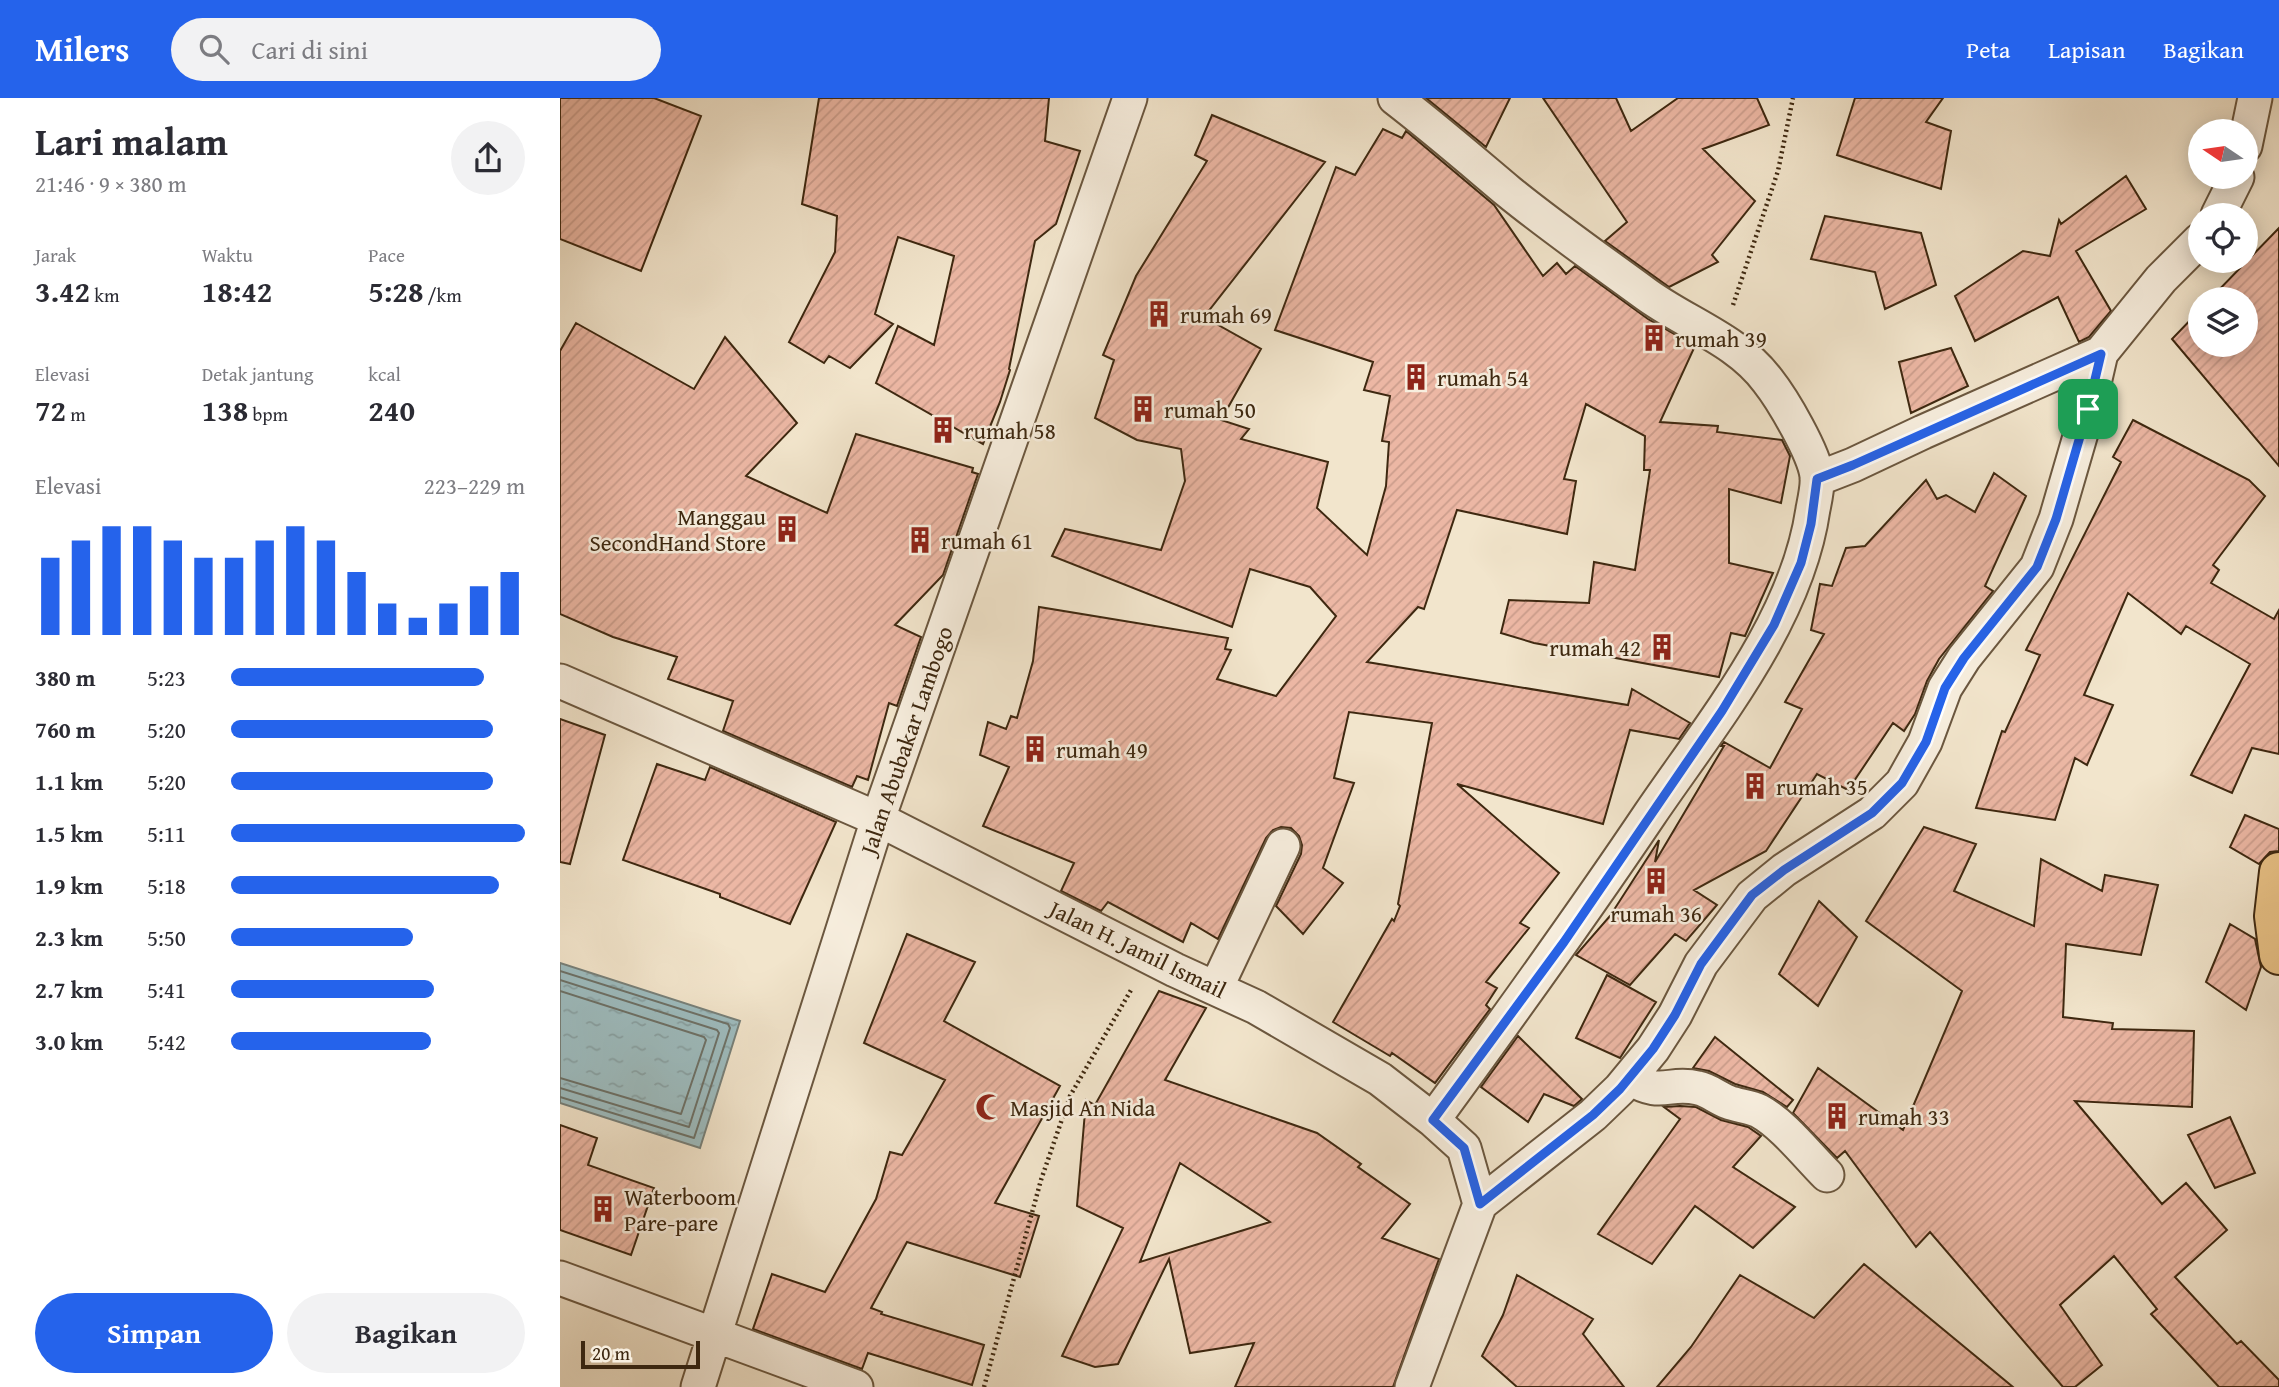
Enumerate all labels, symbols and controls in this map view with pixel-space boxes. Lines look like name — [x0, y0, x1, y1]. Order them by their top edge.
search box — [171, 18, 661, 81]
text: Milers — [35, 25, 129, 73]
icon: search — [195, 30, 233, 68]
text: Cari di sini — [251, 30, 368, 69]
text: Peta — [1966, 32, 2010, 67]
text: Lapisan — [2048, 32, 2125, 67]
text: Bagikan — [2163, 32, 2244, 67]
text: Lari malam — [35, 113, 228, 169]
north arrow — [2188, 119, 2258, 189]
map controls — [2188, 119, 2258, 357]
button: share — [451, 121, 525, 195]
text: 21:46 · 9 × 380 m — [35, 167, 187, 200]
button: locate — [2188, 203, 2258, 273]
text: Jarak — [35, 241, 76, 269]
text: Waktu — [202, 241, 253, 269]
text: Pace — [368, 241, 405, 269]
text: 3.42 — [35, 269, 90, 313]
text: 18:42 — [202, 269, 272, 313]
text: 5:28 — [368, 269, 423, 313]
text: km — [90, 281, 119, 309]
text: /km — [423, 281, 462, 309]
button: layers — [2188, 287, 2258, 357]
place label: rumah 69 — [1180, 298, 1272, 331]
building icon: rumah 69 — [1144, 299, 1174, 329]
place label: rumah 39 — [1675, 322, 1767, 355]
building icon: rumah 39 — [1639, 323, 1669, 353]
text: Elevasi — [35, 360, 90, 388]
text: Detak jantung — [202, 360, 314, 388]
text: kcal — [368, 360, 401, 388]
place label: rumah 54 — [1437, 361, 1529, 394]
building icon: rumah 54 — [1401, 362, 1431, 392]
pin — [2058, 379, 2118, 439]
text: 72 — [35, 388, 66, 432]
text: 138 — [202, 388, 248, 432]
text: 240 — [368, 388, 415, 432]
icon: arrive — [2069, 390, 2107, 428]
place label: rumah 50 — [1164, 393, 1256, 426]
building icon: rumah 50 — [1128, 394, 1158, 424]
text: m — [66, 400, 86, 428]
text: bpm — [248, 400, 288, 428]
place label: rumah 58 — [964, 414, 1056, 447]
building icon: rumah 58 — [928, 415, 958, 445]
text: Elevasi — [35, 469, 101, 502]
text: 223–229 m — [424, 469, 525, 502]
place label: Manggau SecondHand Store — [589, 500, 767, 559]
building icon: Manggau SecondHand Store — [772, 514, 802, 544]
place label: rumah 61 — [941, 524, 1033, 557]
building icon: rumah 61 — [905, 525, 935, 555]
street label: Jalan Abubakar Lambogo — [850, 622, 961, 861]
place label: rumah 42 — [1549, 631, 1641, 664]
building icon: rumah 42 — [1647, 632, 1677, 662]
text: 380 m — [35, 661, 96, 694]
text: 5:23 — [147, 661, 186, 694]
text: 760 m — [35, 713, 96, 746]
text: 5:20 — [147, 713, 186, 746]
place label: rumah 49 — [1056, 733, 1148, 766]
building icon: rumah 49 — [1020, 734, 1050, 764]
text: 1.1 km — [35, 765, 103, 798]
text: 5:20 — [147, 765, 186, 798]
place label: rumah 35 — [1776, 770, 1868, 803]
building icon: rumah 35 — [1740, 771, 1770, 801]
text: 1.5 km — [35, 817, 103, 850]
text: 5:11 — [147, 817, 186, 850]
building icon: rumah 36 — [1641, 866, 1671, 896]
text: 1.9 km — [35, 869, 103, 902]
text: 5:18 — [147, 869, 186, 902]
street label: Jalan H. Jamil Ismail — [1041, 891, 1232, 1006]
place label: rumah 36 — [1610, 897, 1702, 930]
text: 2.3 km — [35, 921, 103, 954]
text: 5:50 — [147, 921, 186, 954]
text: 2.7 km — [35, 973, 103, 1006]
text: 5:41 — [147, 973, 186, 1006]
text: 3.0 km — [35, 1025, 103, 1058]
text: 5:42 — [147, 1025, 186, 1058]
place label: Masjid An Nida — [1010, 1091, 1156, 1124]
mosque icon: Masjid An Nida — [974, 1092, 1004, 1122]
place label: rumah 33 — [1858, 1100, 1950, 1133]
building icon: rumah 33 — [1822, 1101, 1852, 1131]
place label: Waterboom Pare-pare — [624, 1180, 736, 1239]
building icon: Waterboom Pare-pare — [588, 1194, 618, 1224]
button: Simpan — [35, 1293, 273, 1373]
button: Bagikan — [287, 1293, 525, 1373]
scale bar — [581, 1338, 700, 1370]
text: 20 m — [592, 1339, 630, 1367]

